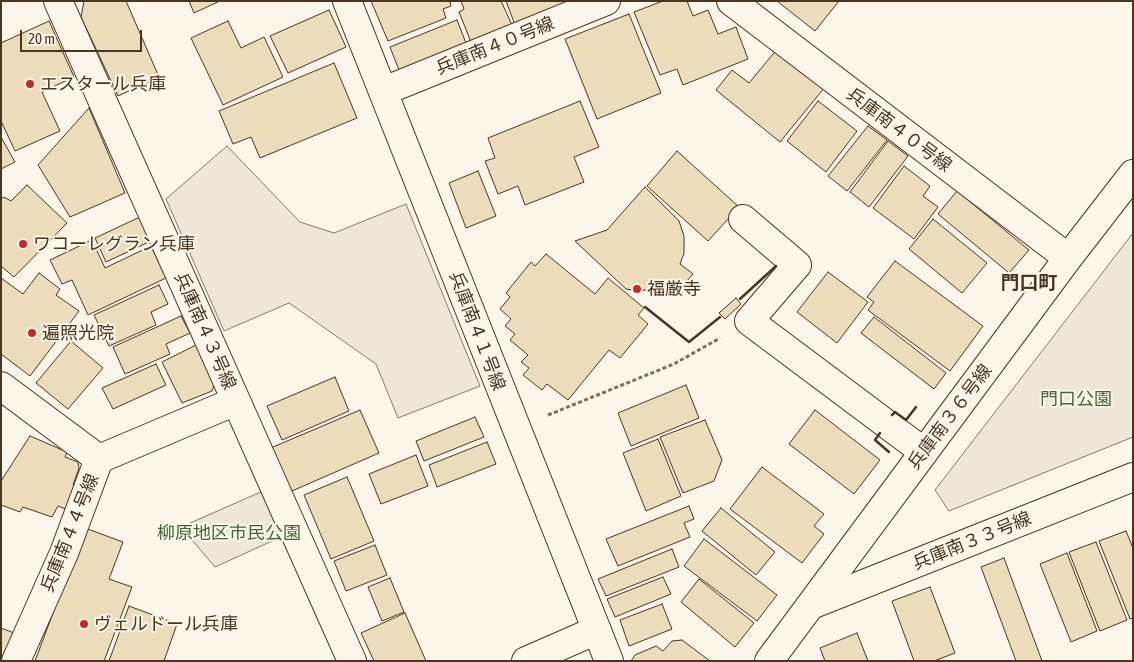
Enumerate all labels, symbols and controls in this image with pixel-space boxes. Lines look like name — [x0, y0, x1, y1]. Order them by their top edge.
street label: 兵庫南４０号線 — [433, 12, 557, 80]
scale bar — [22, 20, 145, 52]
text: 20 m — [28, 30, 55, 47]
place label: エスタール兵庫 — [40, 73, 166, 95]
marker: エスタール兵庫 — [24, 78, 36, 90]
street label: 兵庫南４０号線 — [842, 83, 956, 177]
place label: ワコーレグラン兵庫 — [33, 233, 195, 255]
marker: ワコーレグラン兵庫 — [17, 238, 29, 250]
street label: 兵庫南４１号線 — [444, 268, 510, 394]
street label: 兵庫南４３号線 — [170, 269, 240, 393]
district label: 門口町 — [1001, 272, 1057, 294]
place label: 福厳寺 — [647, 278, 701, 300]
marker: 福厳寺 — [631, 283, 643, 295]
place label: 遍照光院 — [42, 322, 114, 344]
marker: 遍照光院 — [26, 327, 38, 339]
street label: 兵庫南３６号線 — [903, 360, 997, 474]
park label: 門口公園 — [1040, 388, 1112, 410]
street label: 兵庫南４４号線 — [36, 471, 104, 595]
street label: 兵庫南３３号線 — [910, 507, 1034, 575]
park label: 柳原地区市民公園 — [157, 522, 301, 544]
place label: ヴェルドール兵庫 — [94, 613, 238, 635]
marker: ヴェルドール兵庫 — [78, 618, 90, 630]

